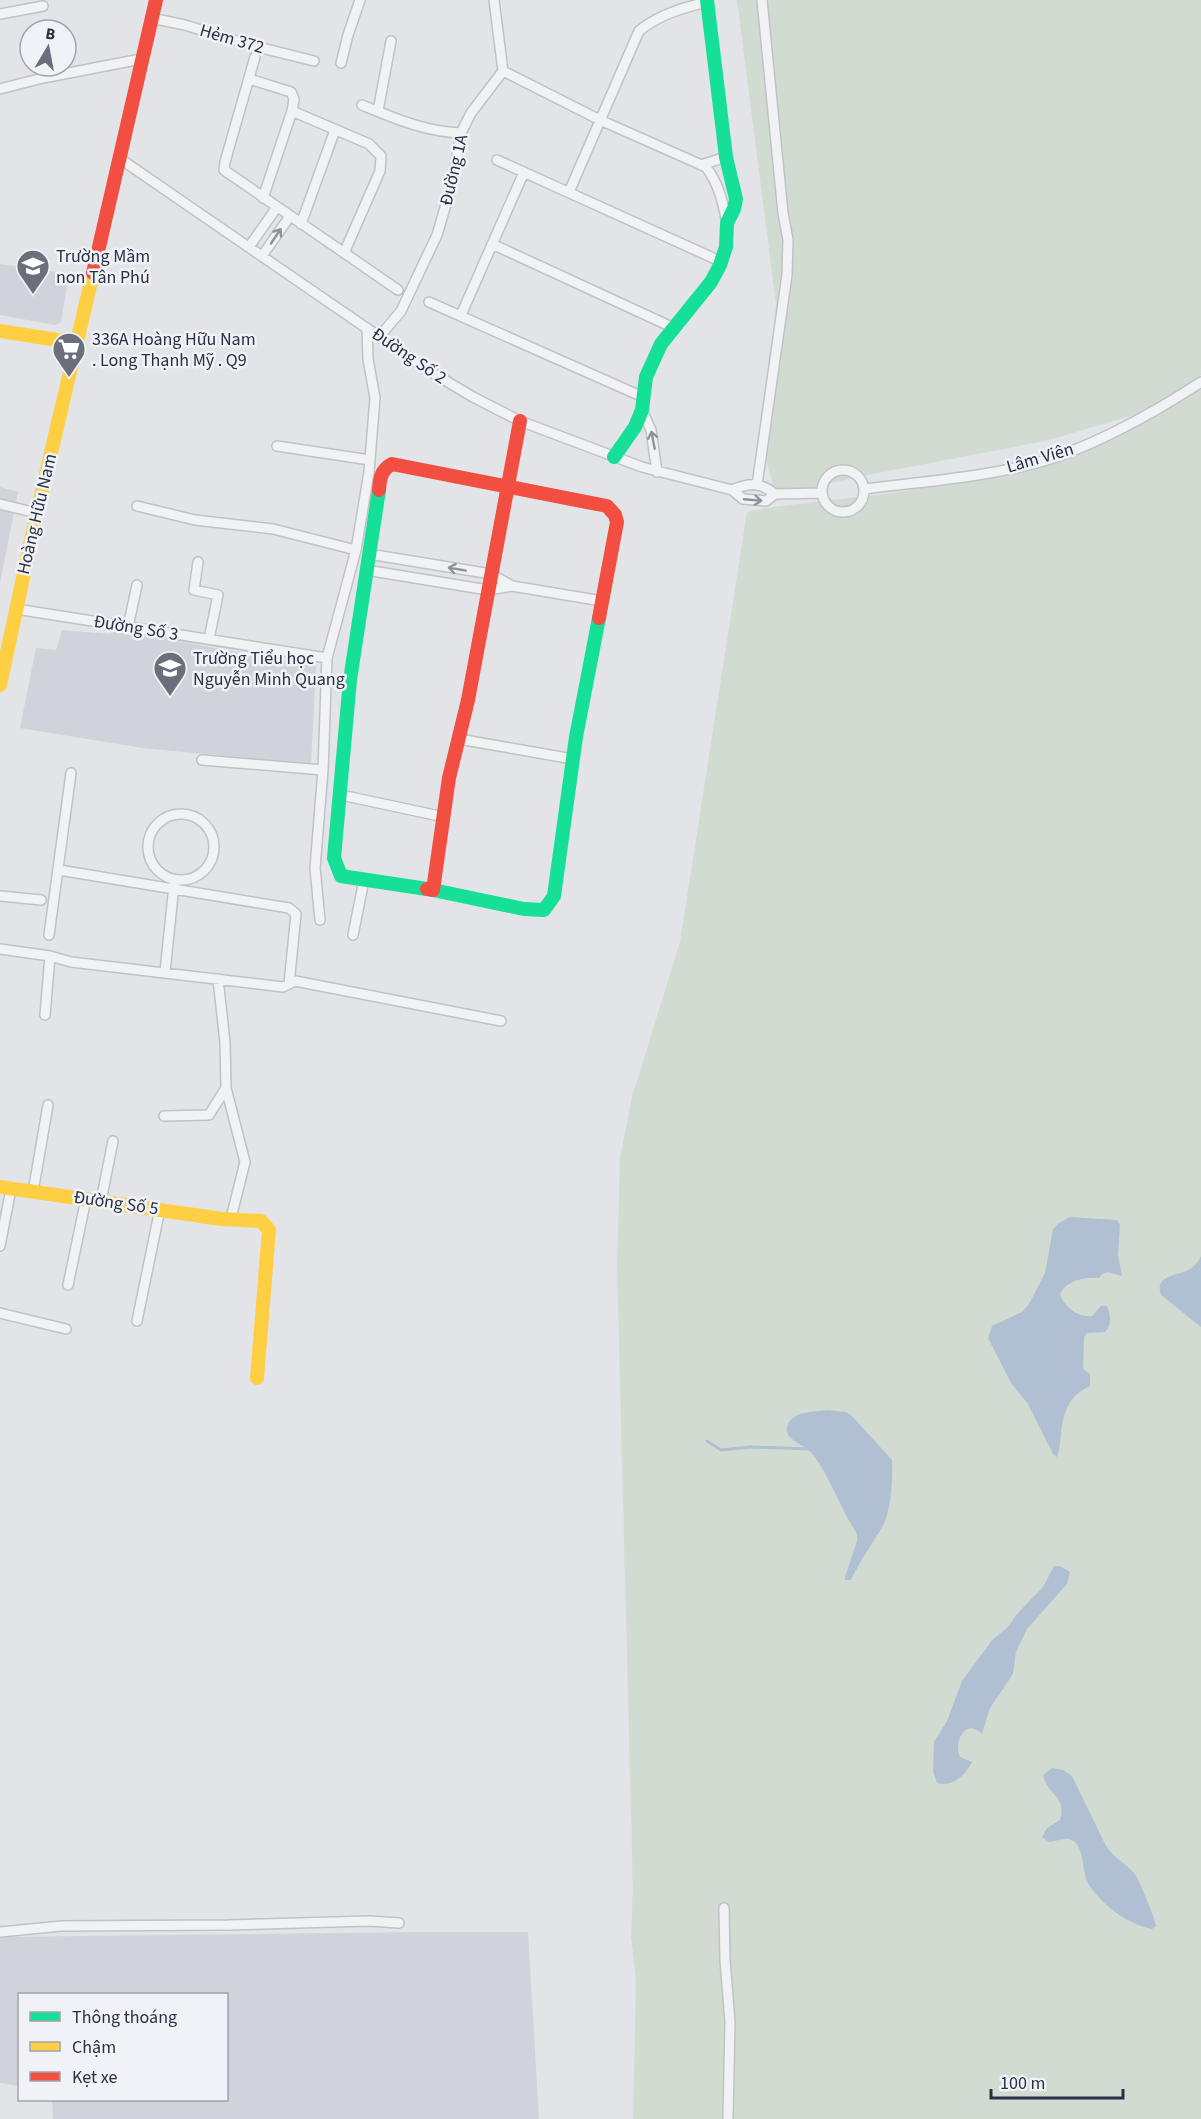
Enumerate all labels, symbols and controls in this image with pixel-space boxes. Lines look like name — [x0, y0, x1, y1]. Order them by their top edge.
north arrow — [18, 18, 78, 78]
street label: Hẻm 372 — [197, 18, 267, 60]
text: B — [44, 23, 57, 46]
street label: Đường 1A — [434, 132, 474, 208]
one-way arrow — [270, 228, 282, 245]
place label: Trường Mầm non Tân Phú — [56, 244, 150, 290]
school or university icon: Trường Mầm non Tân Phú — [15, 248, 51, 295]
street label: Đường Số 2 — [367, 322, 451, 390]
place label: 336A Hoàng Hữu Nam . Long Thạnh Mỹ . Q9 — [92, 327, 256, 373]
supermarket icon: 336A Hoàng Hữu Nam . Long Thạnh Mỹ . Q9 — [51, 331, 87, 378]
one-way arrow — [647, 431, 658, 451]
street label: Lâm Viên — [1003, 436, 1077, 480]
street label: Hoàng Hữu Nam — [11, 451, 63, 577]
one-way arrow — [743, 495, 762, 506]
one-way arrow — [448, 563, 467, 574]
street label: Đường Số 3 — [92, 609, 180, 647]
place label: Trường Tiểu học Nguyễn Minh Quang — [193, 646, 345, 692]
school or university icon: Trường Tiểu học Nguyễn Minh Quang — [152, 650, 188, 697]
street label: Đường Số 5 — [72, 1185, 160, 1221]
legend — [18, 1993, 228, 2101]
text: Thông thoáng — [72, 2005, 177, 2030]
text: Chậm — [72, 2035, 116, 2060]
scale bar — [991, 2062, 1123, 2100]
text: Kẹt xe — [72, 2065, 117, 2090]
text: 100 m — [1000, 2071, 1045, 2096]

